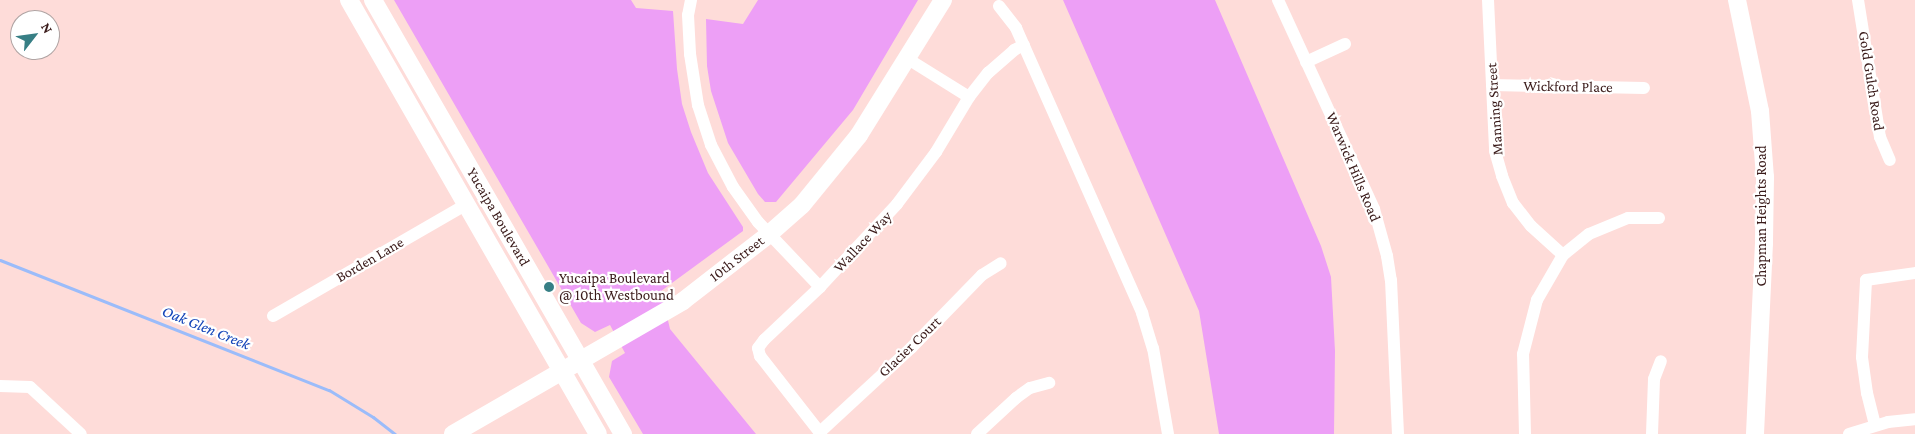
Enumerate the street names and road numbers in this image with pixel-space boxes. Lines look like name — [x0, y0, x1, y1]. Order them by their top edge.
street label: Gold Gulch Road — [1854, 30, 1888, 132]
street label: Manning Street — [1483, 62, 1507, 156]
street label: Wickford Place — [1523, 77, 1613, 97]
street label: Warwick Hills Road — [1322, 110, 1384, 224]
street label: Chapman Heights Road — [1753, 145, 1771, 287]
street label: Yucaipa Boulevard — [463, 165, 533, 269]
street label: Wallace Way — [830, 208, 896, 276]
street label: 10th Street — [706, 232, 768, 286]
street label: Borden Lane — [333, 233, 407, 287]
street label: Glacier Court — [875, 313, 945, 381]

